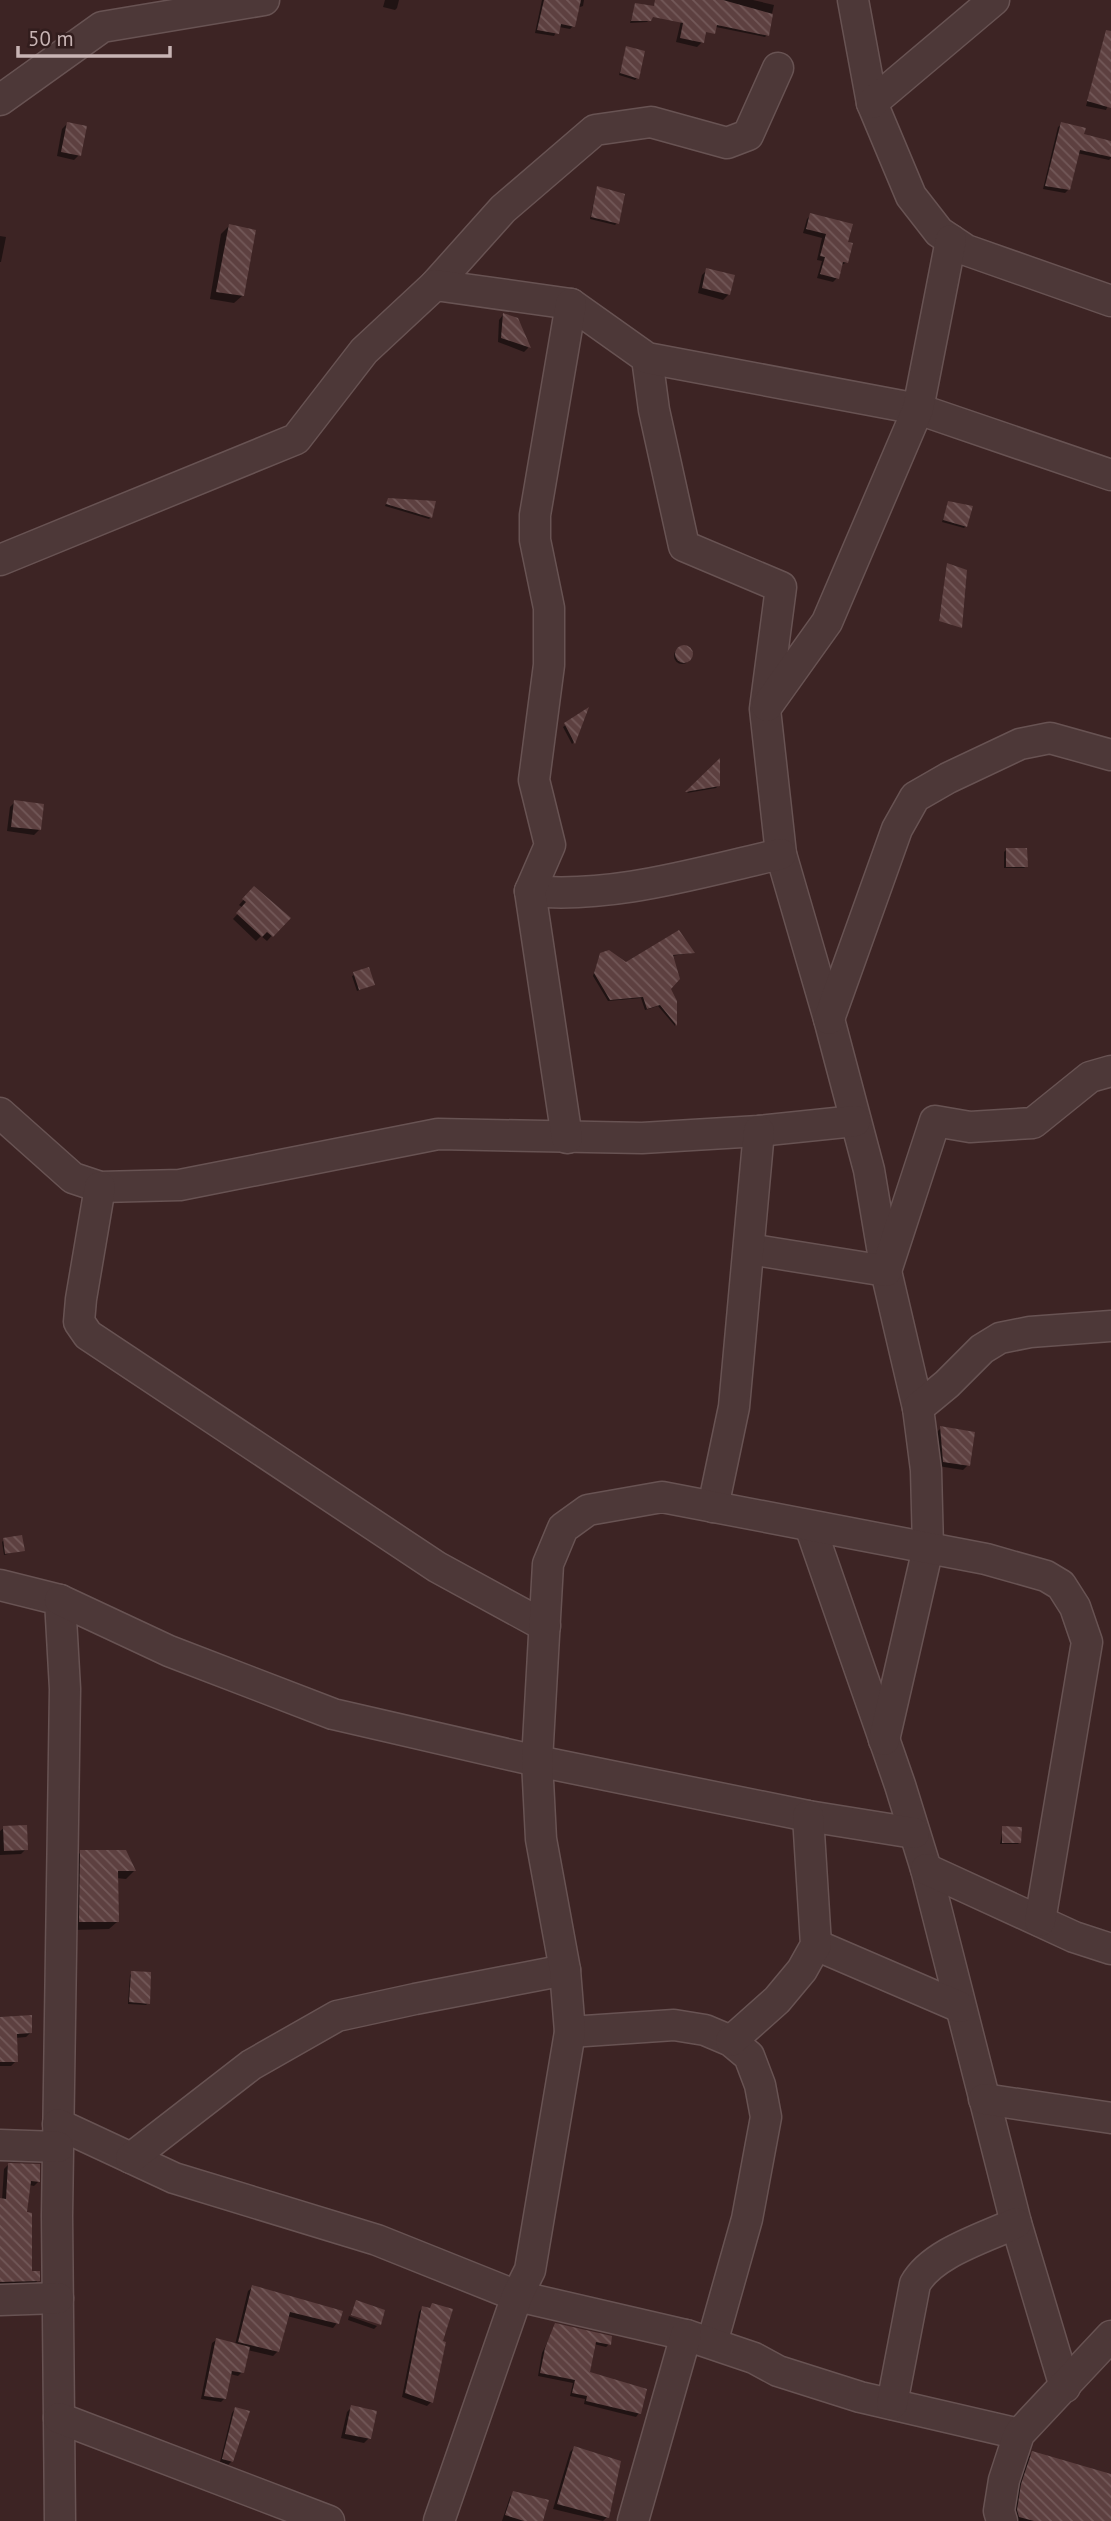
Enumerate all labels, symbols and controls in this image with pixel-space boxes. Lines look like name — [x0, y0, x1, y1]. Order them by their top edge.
scale bar — [18, 14, 170, 58]
text: 50 m — [28, 25, 74, 52]

